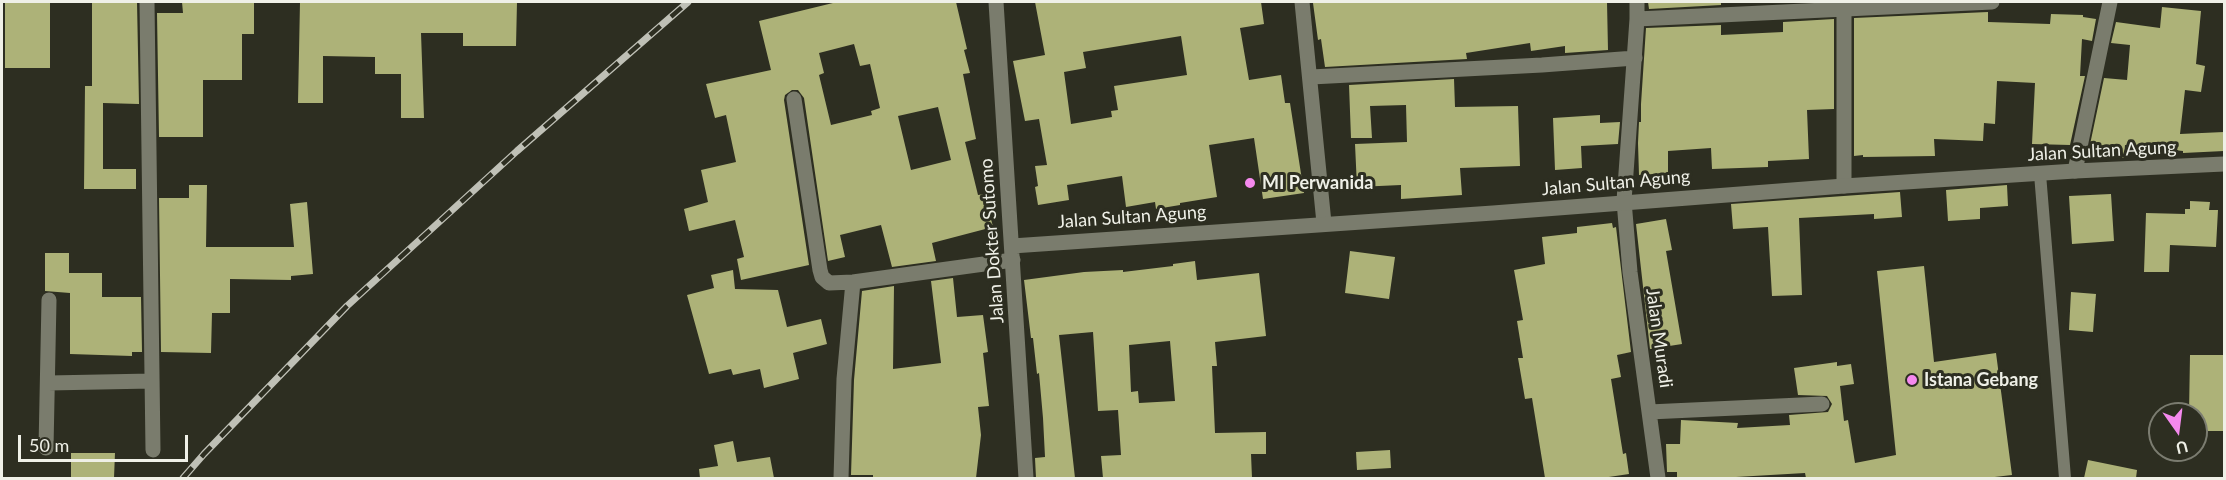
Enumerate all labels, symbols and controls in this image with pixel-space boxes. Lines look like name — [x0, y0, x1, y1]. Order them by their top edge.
street label: Jalan Sultan Agung — [2027, 136, 2177, 166]
street label: Jalan Dokter Sutomo — [975, 158, 1009, 324]
street label: Jalan Sultan Agung — [1541, 166, 1691, 200]
place label: MI Perwanida — [1262, 172, 1373, 194]
marker: MI Perwanida — [1243, 176, 1257, 190]
street label: Jalan Sultan Agung — [1057, 201, 1207, 233]
street label: Jalan Muradi — [1641, 287, 1677, 389]
place label: Istana Gebang — [1924, 369, 2038, 391]
marker: Istana Gebang — [1905, 373, 1919, 387]
north arrow — [2148, 402, 2208, 462]
scale bar — [21, 423, 190, 461]
text: 50 m — [29, 434, 69, 456]
text: U — [2174, 437, 2190, 459]

